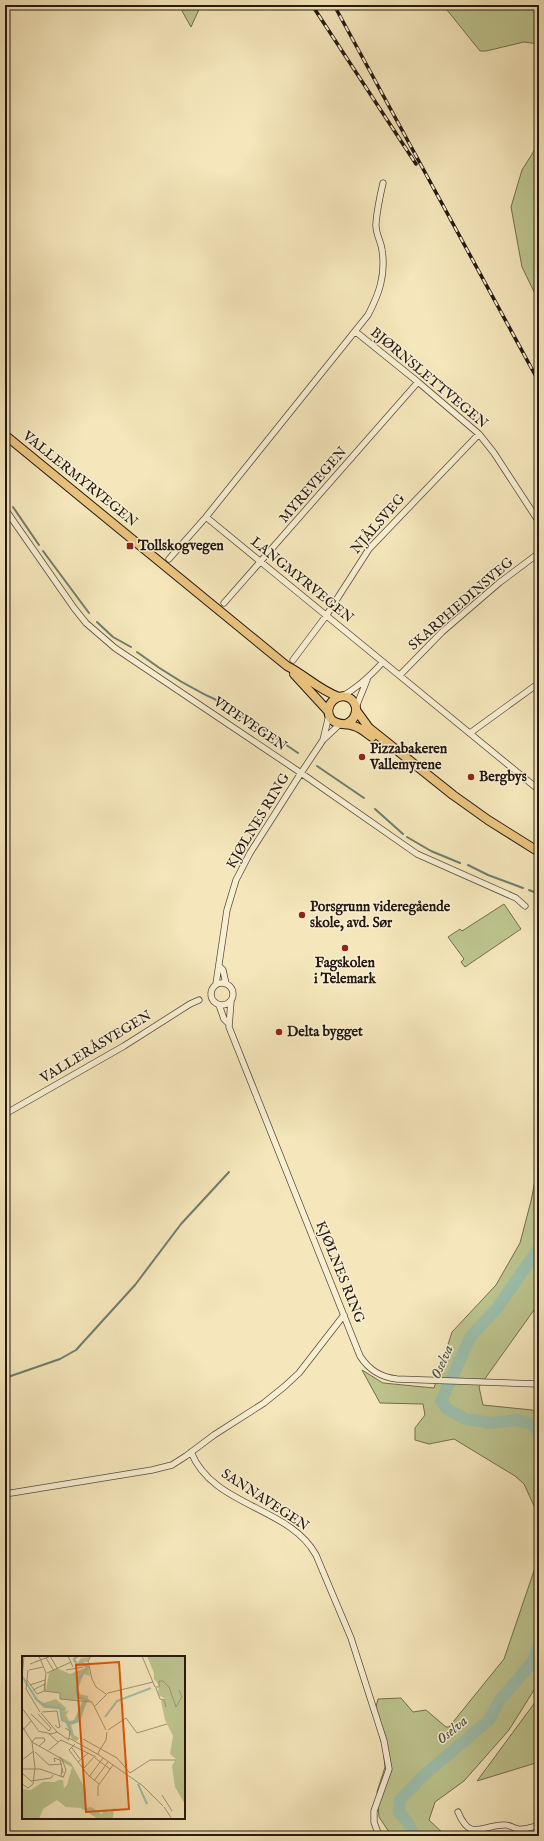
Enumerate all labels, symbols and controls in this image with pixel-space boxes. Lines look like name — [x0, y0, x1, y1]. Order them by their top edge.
street label: BJØRNSLETTVEGEN — [367, 324, 491, 432]
street label: VALLERMYRVEGEN — [18, 426, 141, 531]
street label: MYREVEGEN — [275, 443, 351, 527]
street label: NJÅLSVEG — [346, 489, 410, 558]
street label: LANGMYRVEGEN — [247, 533, 357, 627]
place label: Tollskogvegen — [137, 537, 224, 555]
marker: Tollskogvegen — [125, 541, 135, 551]
street label: SKARPHEDINSVEG — [405, 553, 518, 655]
street label: VIPEVEGEN — [209, 692, 290, 755]
place label: Pizzabakeren Vallemyrene — [369, 740, 448, 774]
marker: Pizzabakeren Vallemyrene — [357, 752, 367, 762]
place label: Bergbys — [479, 768, 527, 786]
street label: KJØLNES RING — [222, 769, 294, 872]
marker: Bergbys — [466, 772, 476, 782]
place label: Porsgrunn videregående skole, avd. Sør — [310, 898, 451, 932]
marker: Porsgrunn videregående skole, avd. Sør — [297, 910, 307, 920]
marker: Fagskolen i Telemark — [340, 943, 350, 953]
place label: Fagskolen i Telemark — [314, 954, 376, 988]
street label: VALLERÅSVEGEN — [36, 1006, 155, 1088]
place label: Delta bygget — [287, 1023, 363, 1041]
marker: Delta bygget — [274, 1027, 284, 1037]
street label: KJØLNES RING — [311, 1218, 369, 1326]
water label: Oselva — [426, 1342, 458, 1382]
street label: SANNAVEGEN — [218, 1465, 312, 1535]
inset map — [22, 1656, 185, 1819]
water label: Oselva — [432, 1711, 472, 1749]

